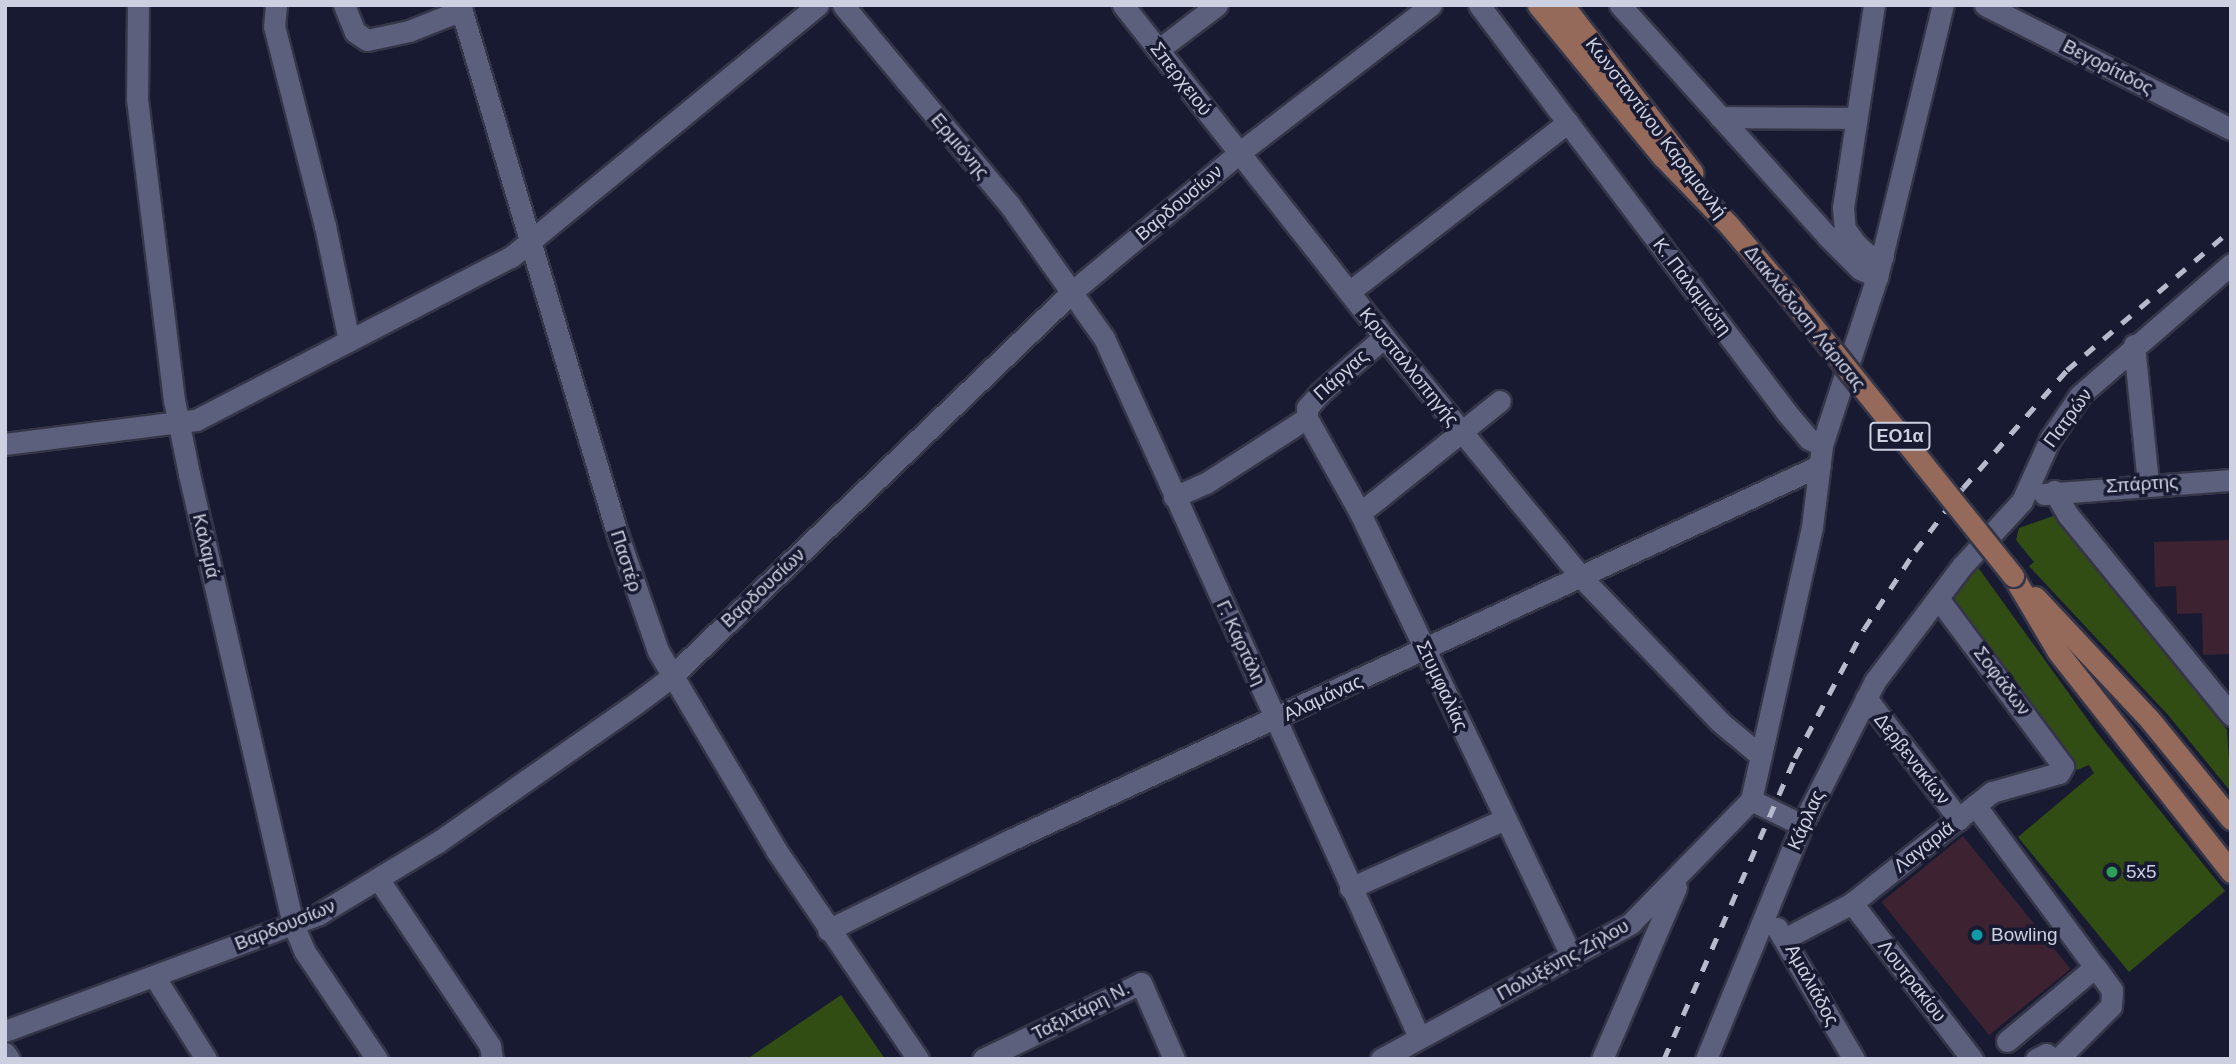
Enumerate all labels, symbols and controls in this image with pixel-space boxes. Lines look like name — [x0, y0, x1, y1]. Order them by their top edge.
street label: Κωνσταντίνου Καραμανλή — [1581, 33, 1731, 223]
street label: Βεγορίτιδος — [2059, 35, 2157, 99]
street label: Σπερχειού — [1145, 38, 1217, 120]
street label: Ερμιόνης — [926, 109, 994, 183]
street label: Βαρδουσίων — [1131, 160, 1227, 246]
street label: Κ. Παλαμιώτη — [1648, 234, 1736, 340]
street label: Διακλάδωση Λάρισας — [1739, 240, 1871, 396]
street label: Κρυσταλλοπηγής — [1354, 303, 1464, 431]
street label: Πάργας — [1309, 345, 1373, 405]
street label: Πατρών — [2039, 384, 2097, 452]
road number: ΕΟ1α — [1868, 422, 1932, 450]
street label: Σπάρτης — [2105, 470, 2179, 498]
street label: Καλαμά — [188, 511, 224, 581]
street label: Παστέρ — [605, 527, 647, 595]
street label: Βαρδουσίων — [716, 543, 810, 633]
street label: Γ. Καρτάλη — [1211, 597, 1271, 689]
street label: Στυμφαλίας — [1411, 637, 1473, 735]
street label: Σοφάδων — [1969, 642, 2035, 720]
street label: Αλαμάνας — [1280, 670, 1366, 726]
street label: Δερβενακίων — [1869, 709, 1955, 809]
street label: Κάρλας — [1783, 786, 1829, 854]
street label: Λαγαριά — [1889, 816, 1959, 878]
place label: 5x5 — [2126, 861, 2157, 883]
marker: 5x5 — [2104, 864, 2120, 880]
street label: Βαρδουσίων — [231, 895, 339, 955]
street label: Πολυξένης Ζήλου — [1493, 914, 1633, 1006]
place label: Bowling — [1991, 924, 2058, 946]
marker: Bowling — [1969, 927, 1985, 943]
street label: Λουτρακίου — [1873, 936, 1951, 1026]
street label: Αμαλιάδος — [1780, 940, 1844, 1030]
street label: Ταξιλτάρη Ν. — [1028, 977, 1134, 1045]

